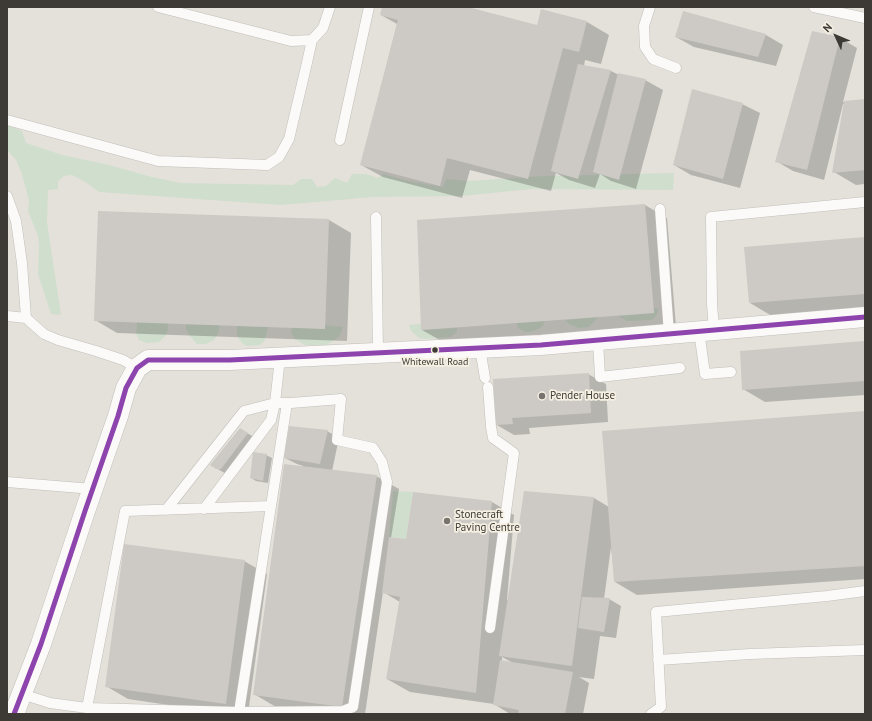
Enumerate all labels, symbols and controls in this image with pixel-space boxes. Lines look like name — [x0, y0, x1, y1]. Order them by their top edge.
north arrow — [816, 16, 856, 56]
text: N — [820, 20, 835, 35]
marker: Whitewall Road — [430, 345, 440, 355]
place label: Whitewall Road — [402, 356, 468, 368]
place label: Pender House — [550, 389, 615, 403]
marker: Pender House — [537, 391, 547, 401]
place label: Stonecraft Paving Centre — [455, 508, 520, 534]
marker: Stonecraft Paving Centre — [442, 516, 452, 526]

